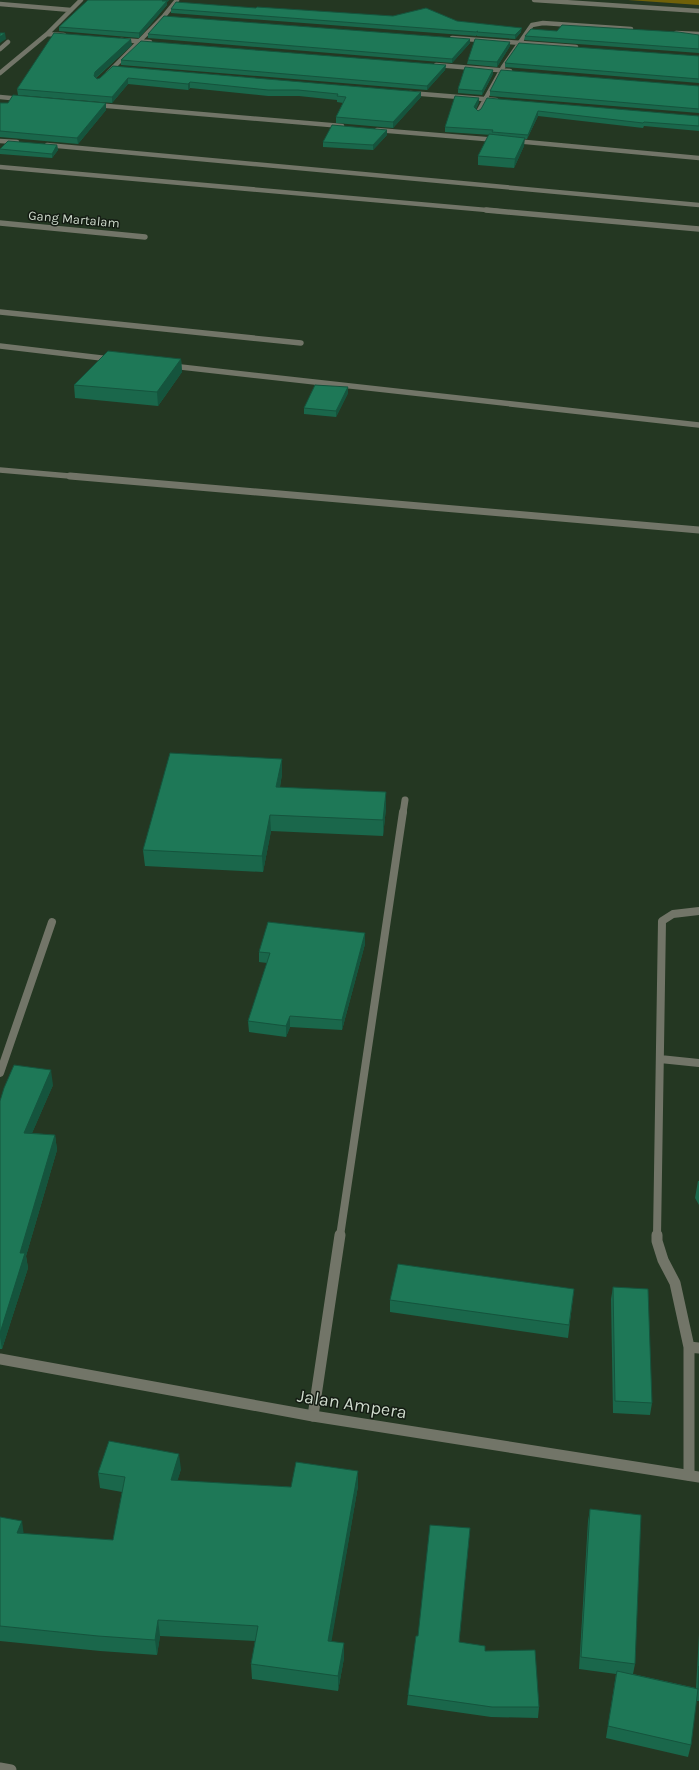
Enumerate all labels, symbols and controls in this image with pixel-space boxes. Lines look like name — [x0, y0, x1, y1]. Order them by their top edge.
street label: Gang Martalam — [28, 208, 120, 230]
street label: Jalan Ampera — [296, 1384, 408, 1424]

